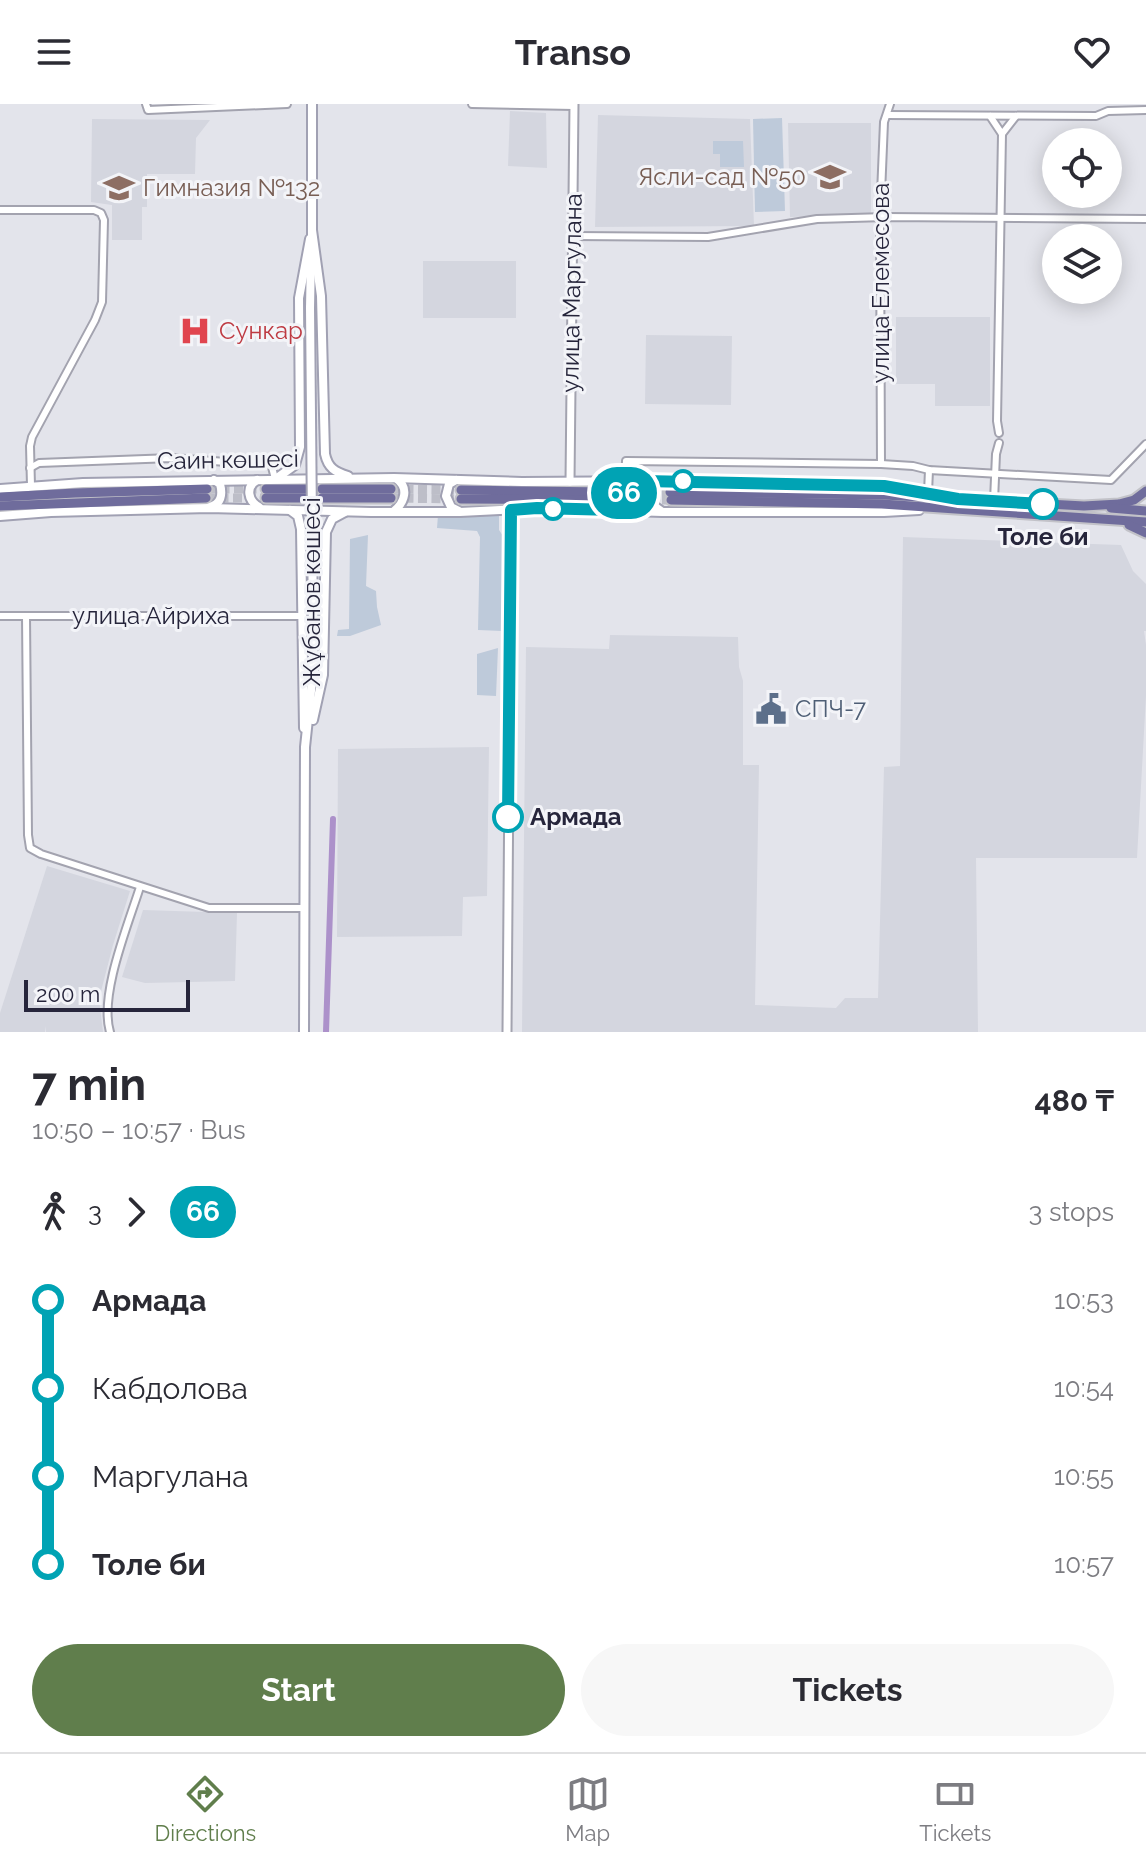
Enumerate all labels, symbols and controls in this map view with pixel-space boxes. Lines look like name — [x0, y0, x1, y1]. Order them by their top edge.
icon: menu — [32, 30, 76, 74]
icon: heart — [1070, 30, 1114, 74]
text: Transo — [515, 31, 631, 73]
map controls — [1042, 128, 1122, 304]
button: locate — [1042, 128, 1122, 208]
school or university icon: Ясли-сад №50 — [813, 160, 847, 194]
place label: Ясли-сад №50 — [638, 162, 806, 191]
school or university icon: Гимназия №132 — [102, 171, 136, 205]
place label: Гимназия №132 — [143, 173, 320, 202]
street label: улица Елемесова — [866, 183, 895, 383]
street label: улица Маргулана — [555, 193, 588, 393]
button: layers — [1042, 224, 1122, 304]
hospital icon: Сункар — [178, 314, 212, 348]
place label: Сункар — [219, 316, 303, 345]
street label: Саин көшесі — [157, 444, 299, 475]
line badge: 66 — [588, 467, 660, 519]
unlabelled marker — [672, 470, 694, 492]
text: 66 — [607, 476, 641, 509]
marker: Толе би — [1028, 489, 1058, 519]
street label: Жұбанов көшесі — [297, 497, 326, 687]
unlabelled marker — [542, 498, 564, 520]
place label: Толе би — [997, 522, 1089, 551]
street label: улица Айриха — [72, 601, 230, 630]
public building icon: СПЧ-7 — [754, 692, 788, 726]
place label: СПЧ-7 — [795, 694, 866, 723]
marker: Армада — [493, 802, 523, 832]
place label: Армада — [530, 802, 622, 831]
scale bar — [24, 976, 190, 1012]
text: 200 m — [36, 981, 100, 1007]
text: 7 min — [32, 1059, 146, 1110]
text: 480 ₸ — [1035, 1083, 1114, 1118]
text: 10:50 – 10:57 · Bus — [32, 1115, 246, 1145]
icon: walk — [32, 1190, 76, 1234]
icon: forward — [114, 1190, 158, 1234]
text: 66 — [186, 1195, 220, 1228]
text: 3 — [88, 1197, 102, 1227]
text: 3 stops — [1028, 1197, 1114, 1227]
text: Армада — [92, 1283, 206, 1318]
text: 10:53 — [1054, 1285, 1114, 1315]
text: Кабдолова — [92, 1371, 248, 1406]
text: 10:54 — [1054, 1373, 1114, 1403]
text: Маргулана — [92, 1459, 249, 1494]
text: 10:55 — [1054, 1461, 1114, 1491]
text: Толе би — [92, 1547, 206, 1582]
text: 10:57 — [1054, 1549, 1114, 1579]
button: Start — [32, 1644, 565, 1736]
button: Tickets — [581, 1644, 1114, 1736]
tab: Directions — [155, 1772, 256, 1846]
tab: Map — [565, 1772, 610, 1846]
tab: Tickets — [919, 1772, 991, 1846]

